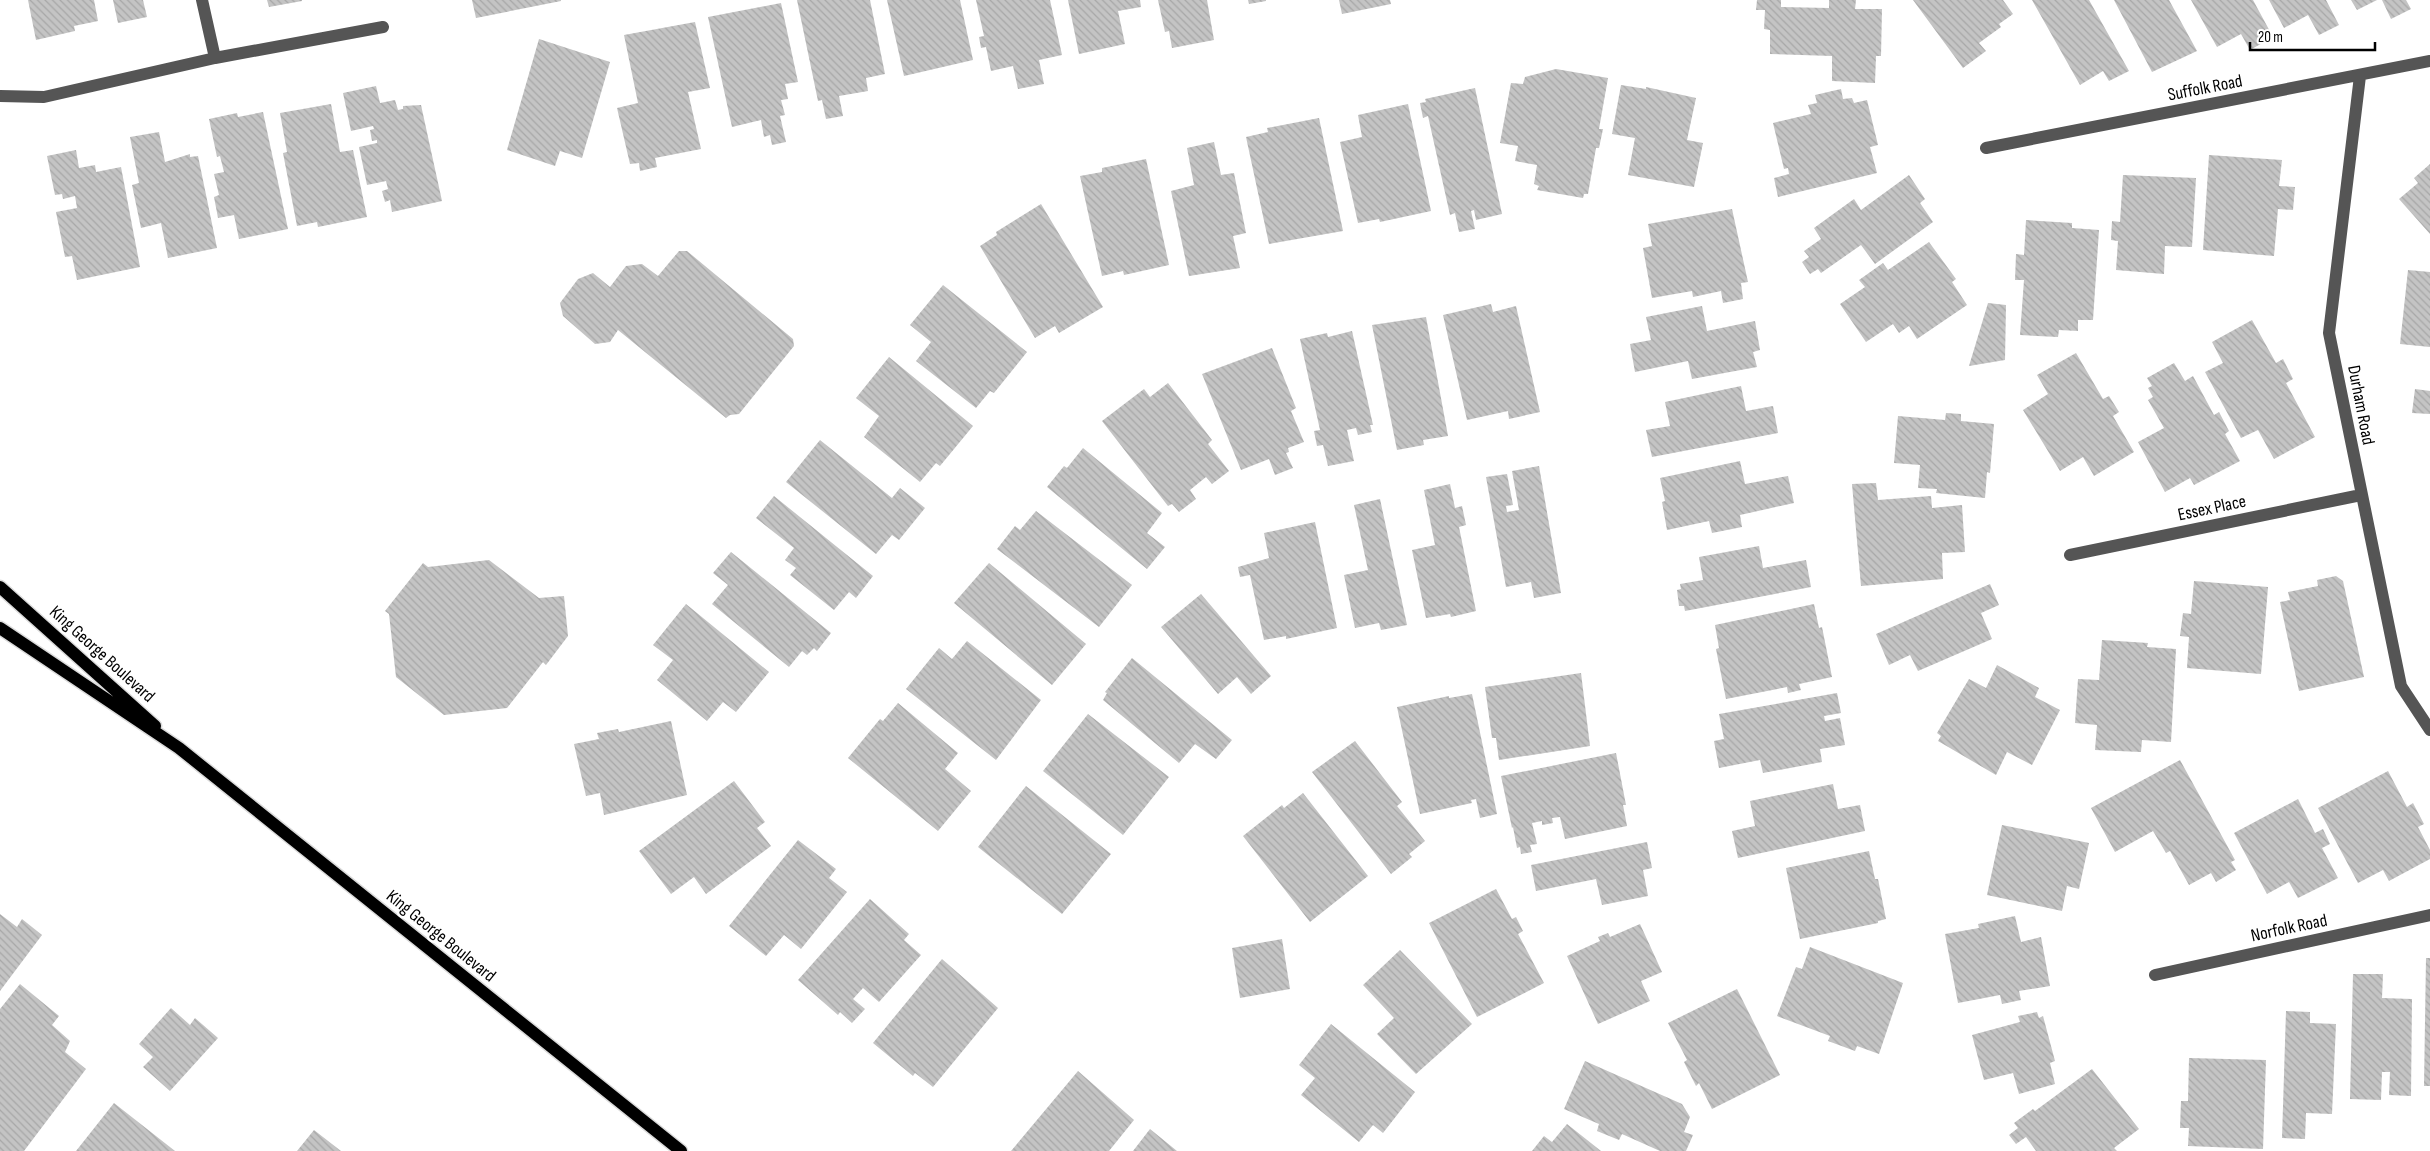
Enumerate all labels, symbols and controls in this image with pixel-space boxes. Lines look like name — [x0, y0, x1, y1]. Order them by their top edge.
scale bar — [2250, 20, 2375, 52]
text: 20 m — [2258, 28, 2283, 47]
street label: Suffolk Road — [2166, 70, 2244, 106]
street label: Durham Road — [2343, 363, 2379, 447]
street label: Essex Place — [2176, 491, 2248, 525]
street label: King George Boulevard — [45, 601, 159, 707]
street label: King George Boulevard — [382, 886, 500, 986]
street label: Norfolk Road — [2249, 910, 2329, 946]

